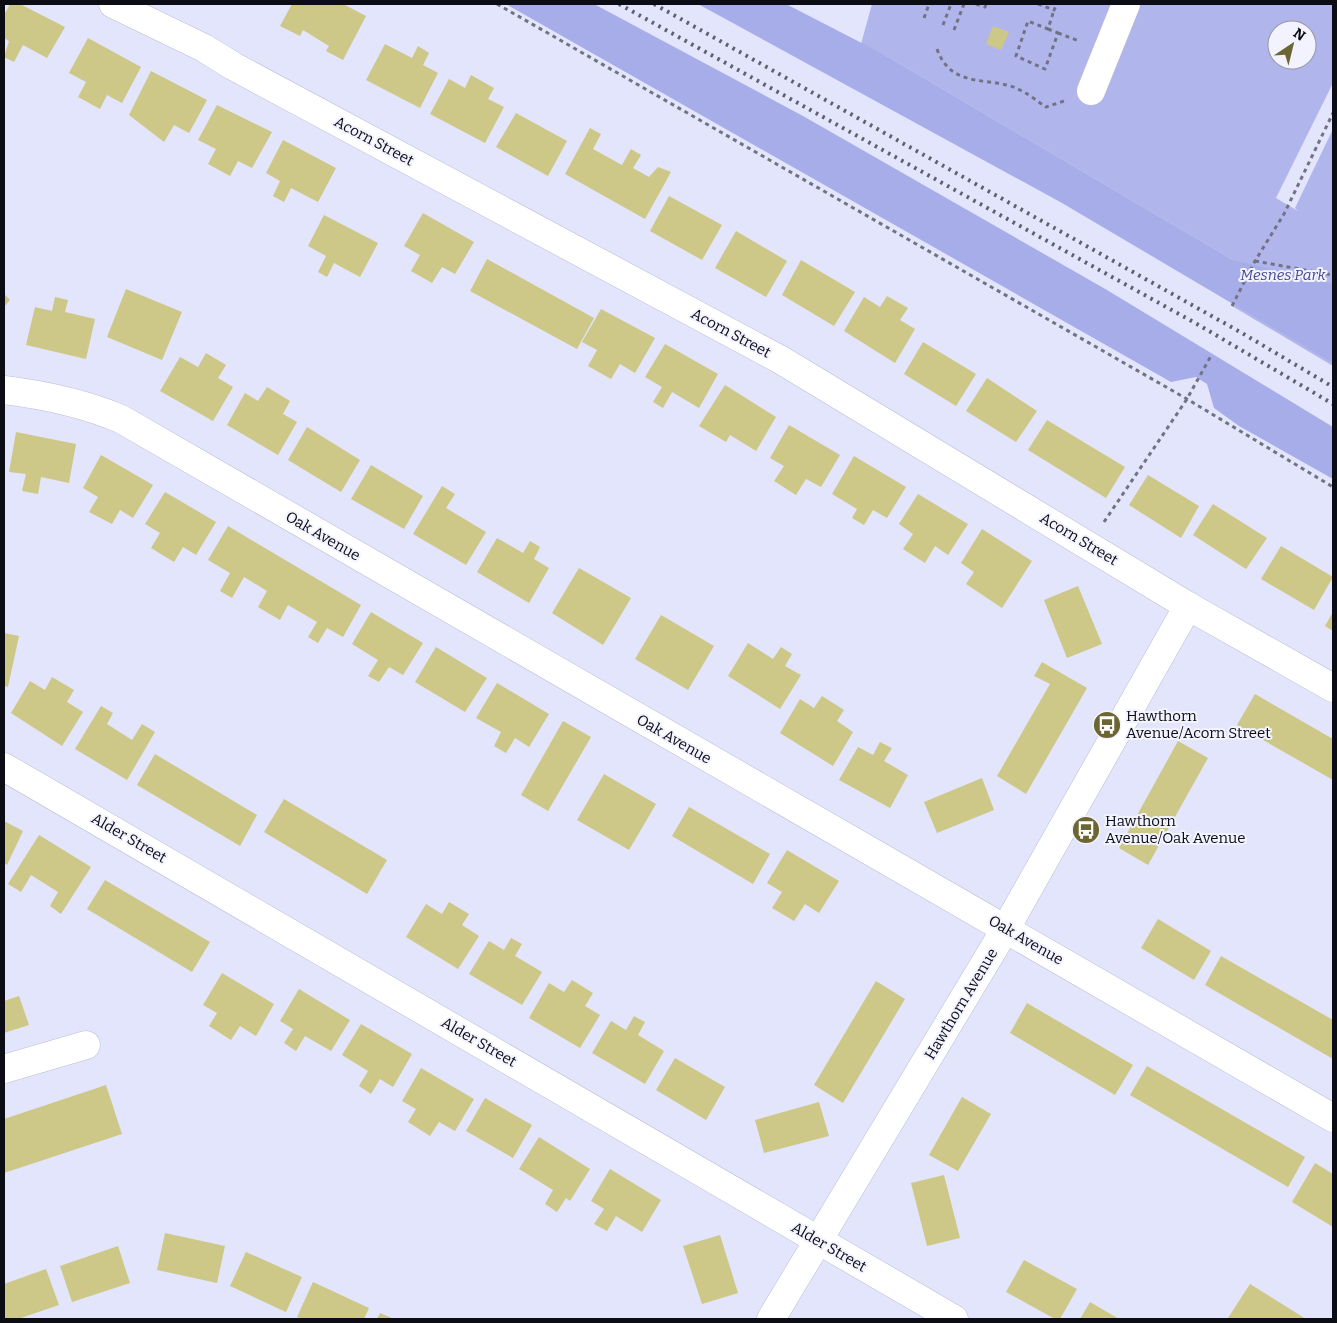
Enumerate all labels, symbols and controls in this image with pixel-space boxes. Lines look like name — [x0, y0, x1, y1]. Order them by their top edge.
north arrow — [1267, 20, 1317, 70]
text: N — [1290, 25, 1309, 45]
street label: Acorn Street — [331, 112, 417, 170]
park label: Mesnes Park — [1240, 266, 1327, 284]
street label: Acorn Street — [688, 304, 774, 362]
street label: Oak Avenue — [282, 507, 364, 565]
street label: Acorn Street — [1037, 509, 1122, 570]
place label: Hawthorn Avenue/Acorn Street — [1126, 707, 1271, 742]
street label: Oak Avenue — [633, 710, 715, 768]
bus stop icon: Hawthorn Avenue/Acorn Street — [1092, 710, 1122, 740]
street label: Alder Street — [88, 809, 170, 867]
place label: Hawthorn Avenue/Oak Avenue — [1105, 812, 1246, 847]
bus stop icon: Hawthorn Avenue/Oak Avenue — [1071, 815, 1101, 845]
street label: Oak Avenue — [985, 911, 1067, 969]
street label: Hawthorn Avenue — [921, 945, 1001, 1063]
street label: Alder Street — [438, 1013, 520, 1071]
street label: Alder Street — [788, 1218, 870, 1276]

